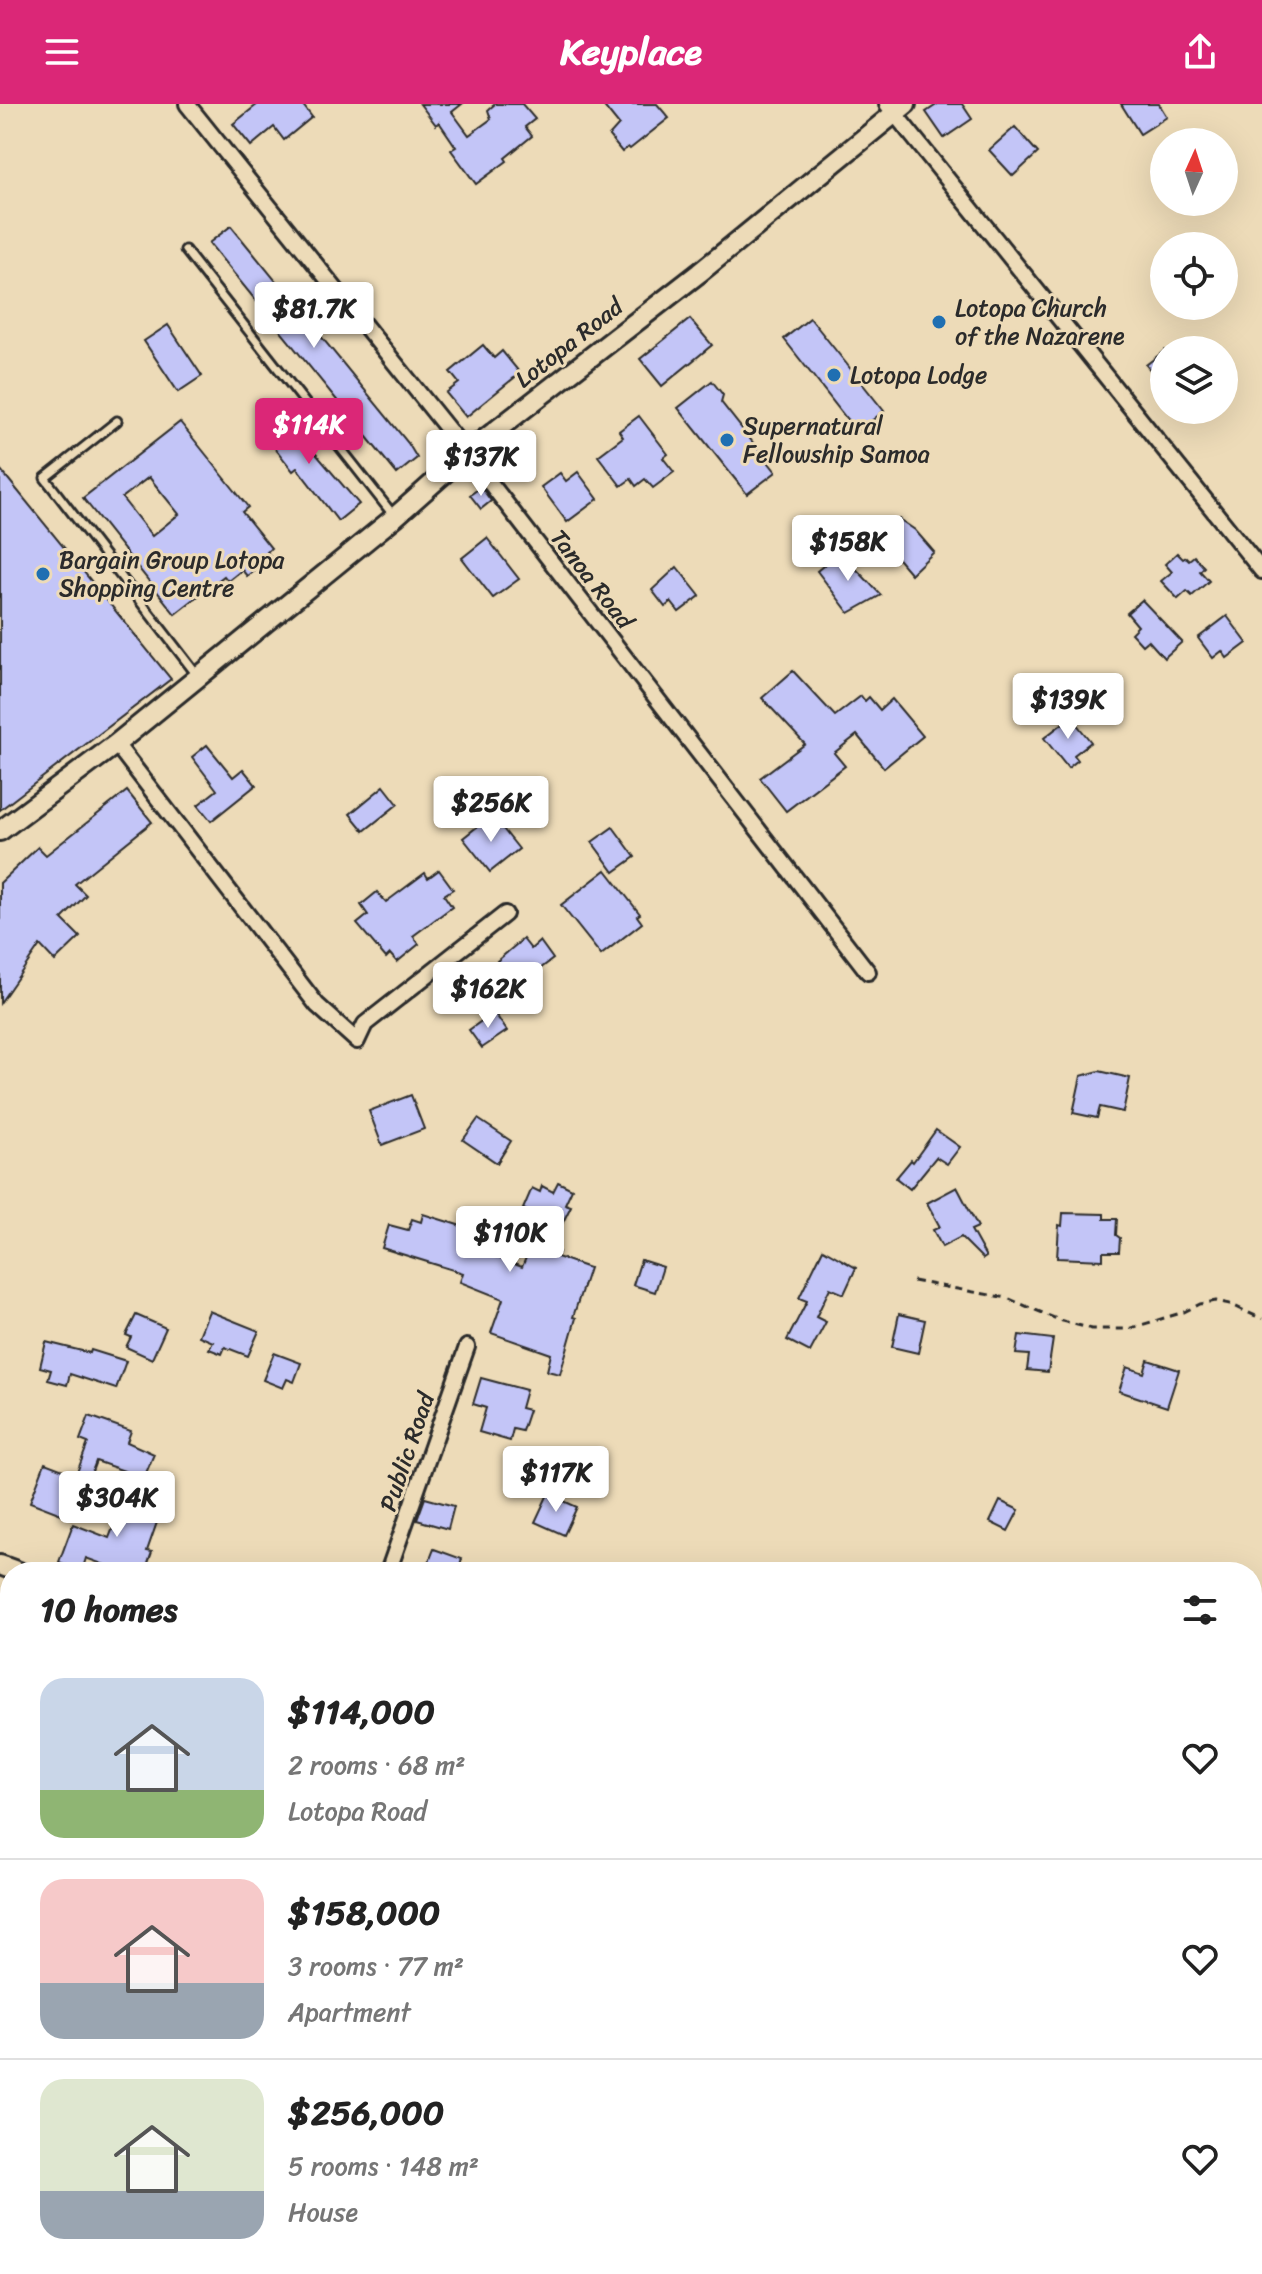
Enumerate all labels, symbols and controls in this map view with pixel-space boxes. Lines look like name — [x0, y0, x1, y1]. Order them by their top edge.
text: Keyplace — [560, 20, 702, 84]
icon: menu — [40, 30, 84, 74]
icon: share — [1178, 30, 1222, 74]
north arrow — [1150, 128, 1238, 216]
map controls — [1150, 128, 1238, 424]
button: locate — [1150, 232, 1238, 320]
pin: $81.7K — [249, 282, 379, 350]
text: $81.7K — [273, 285, 355, 331]
street label: Lotopa Road — [505, 286, 634, 399]
place label: Lotopa Church of the Nazarene — [955, 287, 1125, 357]
marker: Lotopa Church of the Nazarene — [930, 313, 948, 331]
button: layers — [1150, 336, 1238, 424]
place label: Lotopa Lodge — [850, 354, 987, 396]
marker: Lotopa Lodge — [825, 366, 843, 384]
pin: $114K — [253, 398, 365, 466]
text: $114K — [273, 401, 345, 447]
place label: Supernatural Fellowship Samoa — [743, 405, 930, 475]
pin: $137K — [425, 430, 537, 498]
marker: Supernatural Fellowship Samoa — [718, 431, 736, 449]
text: $137K — [444, 433, 518, 479]
pin: $158K — [792, 515, 904, 583]
text: $158K — [810, 518, 886, 564]
street label: Tanoa Road — [539, 520, 646, 640]
place label: Bargain Group Lotopa Shopping Centre — [59, 539, 285, 609]
marker: Bargain Group Lotopa Shopping Centre — [34, 565, 52, 583]
pin: $139K — [1012, 673, 1124, 741]
text: $139K — [1031, 676, 1105, 722]
pin: $256K — [435, 776, 547, 844]
text: $256K — [452, 779, 530, 825]
pin: $162K — [432, 962, 544, 1030]
text: $162K — [451, 965, 525, 1011]
pin: $110K — [454, 1206, 566, 1274]
text: $110K — [474, 1209, 546, 1255]
street label: Public Road — [367, 1385, 448, 1517]
pin: $117K — [500, 1446, 612, 1514]
text: $117K — [521, 1449, 591, 1495]
pin: $304K — [61, 1471, 173, 1539]
text: $304K — [77, 1474, 157, 1520]
text: 10 homes — [40, 1580, 178, 1640]
icon: filters — [1178, 1588, 1222, 1632]
text: $114,000 — [288, 1682, 435, 1742]
icon: home — [104, 1710, 200, 1806]
icon: heart — [1178, 1736, 1222, 1780]
text: 2 rooms · 68 m² — [288, 1742, 465, 1788]
text: Lotopa Road — [288, 1788, 427, 1834]
text: $158,000 — [288, 1883, 440, 1943]
icon: home — [104, 1911, 200, 2007]
icon: heart — [1178, 1937, 1222, 1981]
text: 3 rooms · 77 m² — [288, 1943, 464, 1989]
text: Apartment — [288, 1989, 411, 2035]
text: $256,000 — [288, 2083, 444, 2143]
icon: home — [104, 2111, 200, 2207]
icon: heart — [1178, 2137, 1222, 2181]
text: 5 rooms · 148 m² — [288, 2143, 479, 2189]
text: House — [288, 2189, 358, 2235]

